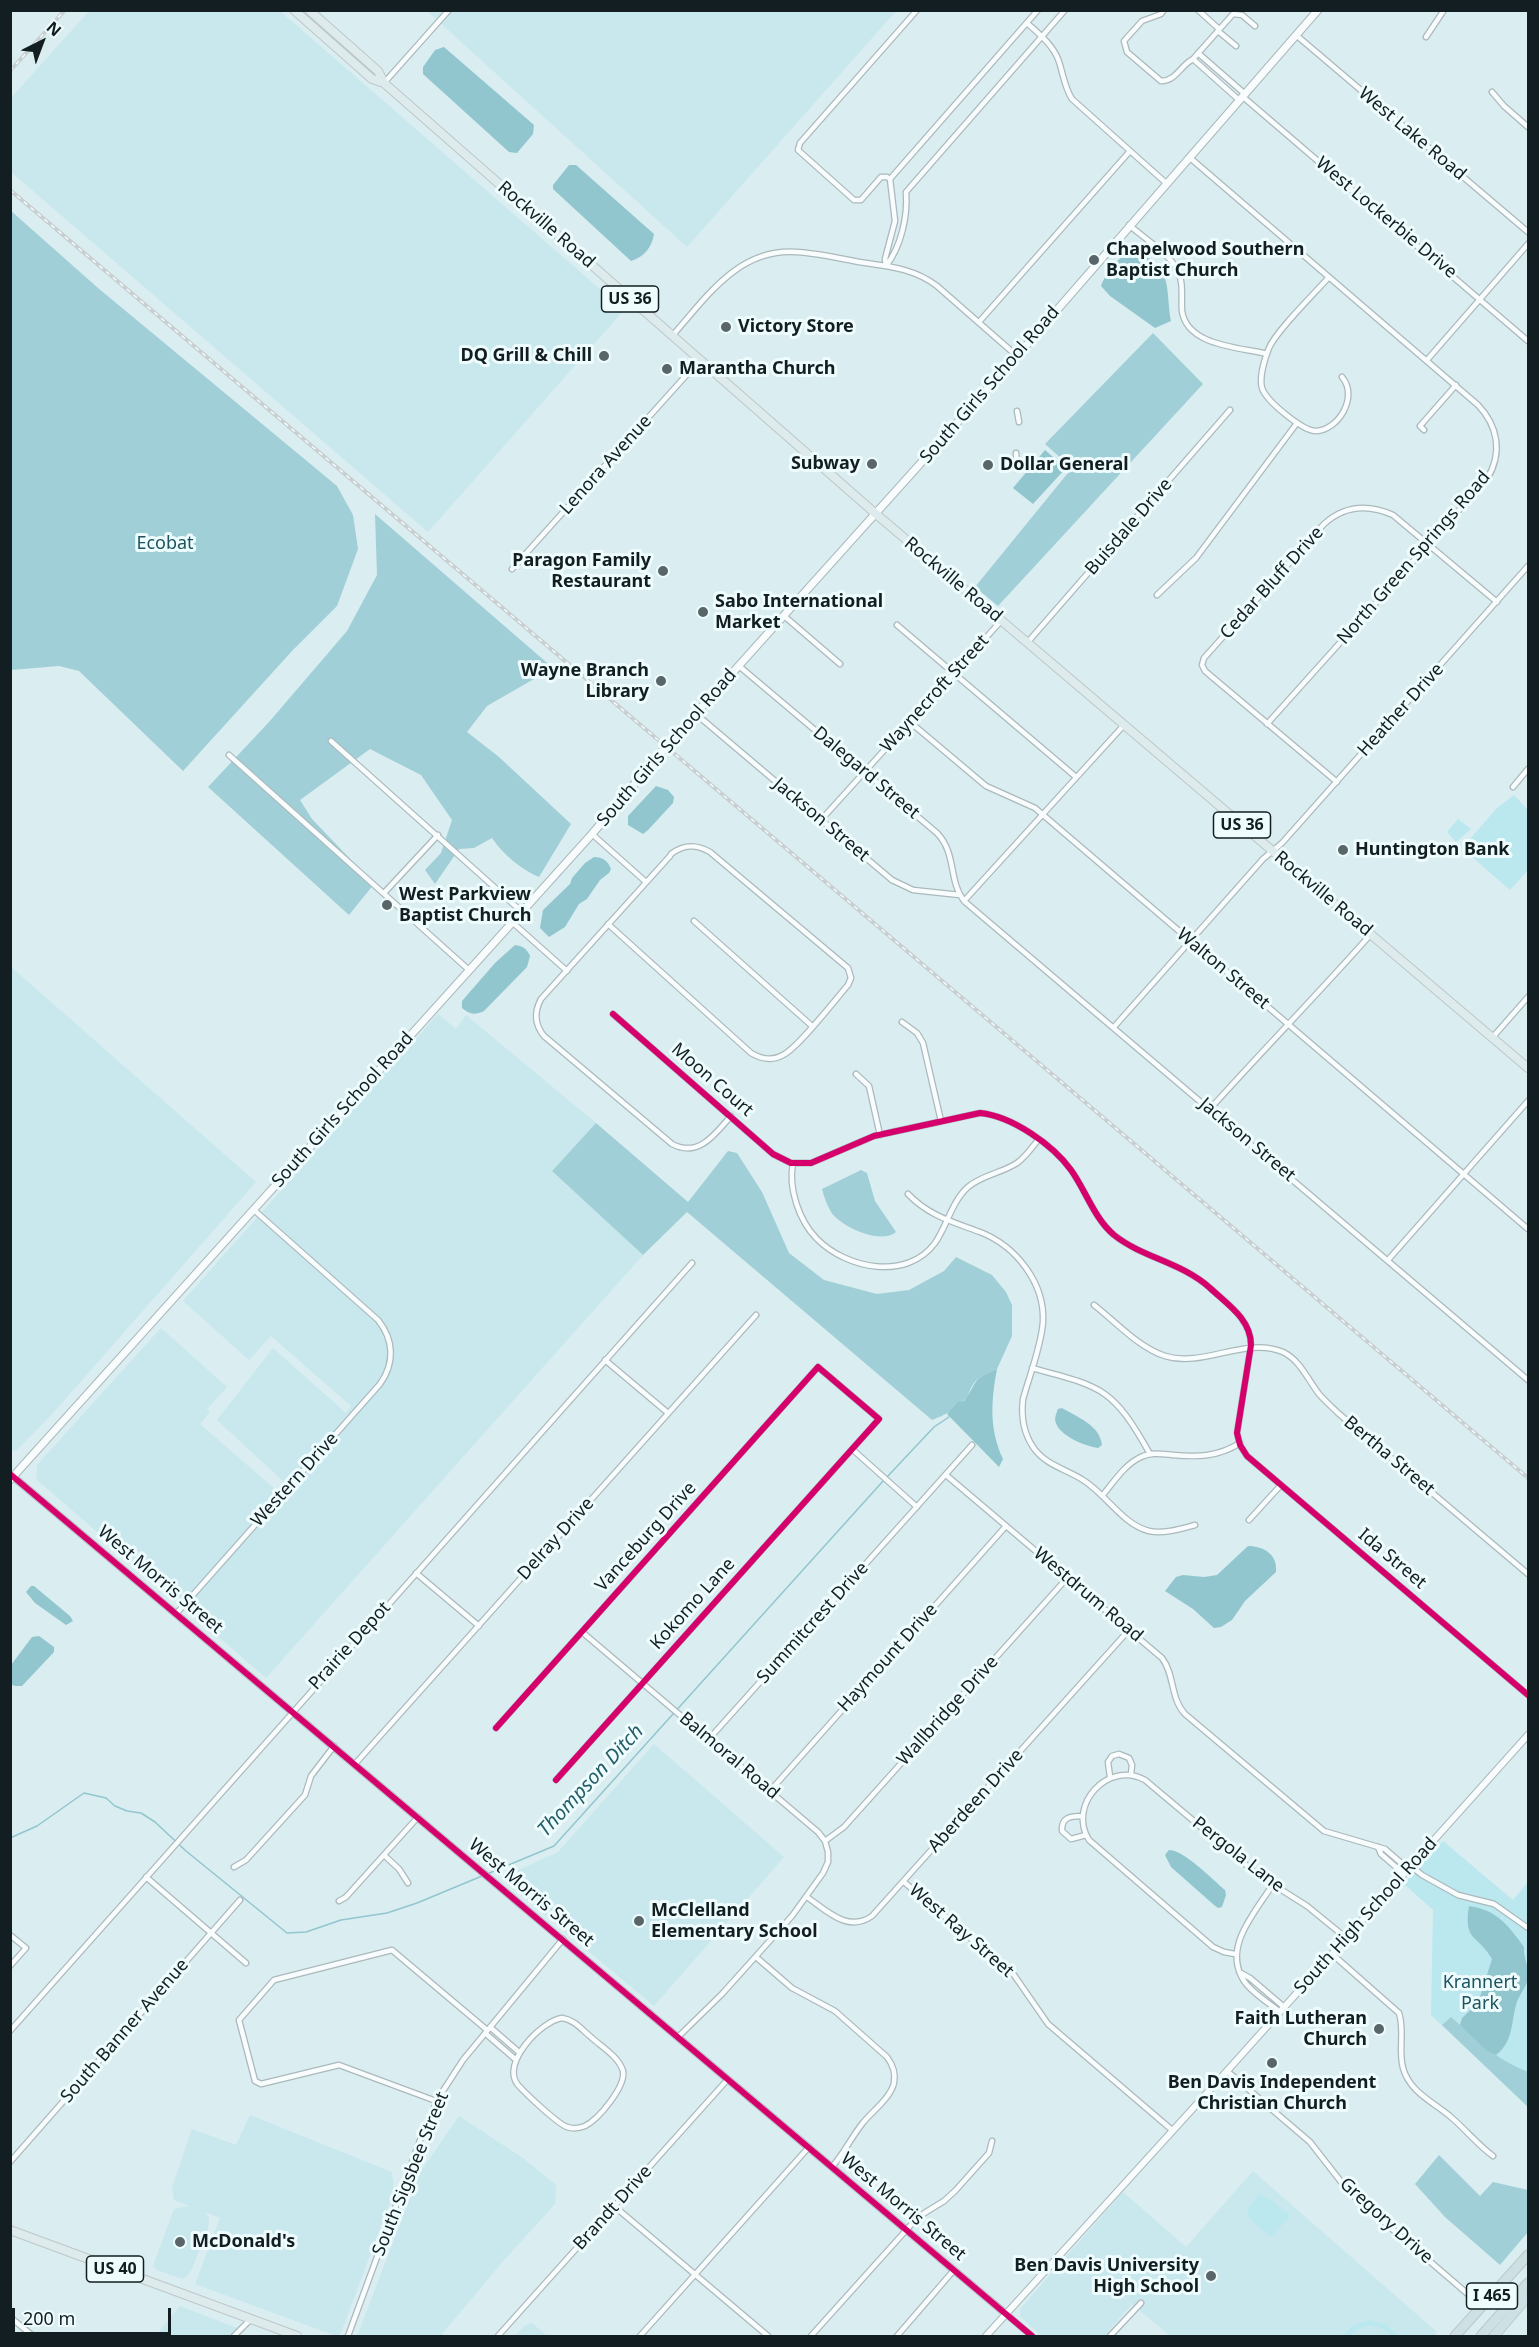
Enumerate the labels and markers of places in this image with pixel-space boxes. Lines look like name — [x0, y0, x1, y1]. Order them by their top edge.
place label: Chapelwood Southern Baptist Church — [1106, 239, 1304, 282]
marker: Chapelwood Southern Baptist Church — [1087, 253, 1101, 267]
place label: Victory Store — [738, 316, 854, 338]
marker: Victory Store — [719, 320, 733, 334]
place label: DQ Grill & Chill — [460, 345, 592, 367]
marker: DQ Grill & Chill — [597, 349, 611, 363]
place label: Marantha Church — [679, 358, 836, 380]
marker: Marantha Church — [660, 362, 674, 376]
place label: Subway — [791, 453, 860, 475]
place label: Dollar General — [1000, 454, 1129, 476]
marker: Subway — [865, 457, 879, 471]
marker: Dollar General — [981, 458, 995, 472]
place label: Paragon Family Restaurant — [512, 550, 651, 592]
marker: Paragon Family Restaurant — [656, 564, 670, 578]
place label: Sabo International Market — [715, 591, 883, 634]
marker: Sabo International Market — [696, 605, 710, 619]
place label: Wayne Branch Library — [521, 660, 649, 702]
marker: Wayne Branch Library — [654, 674, 668, 688]
place label: Huntington Bank — [1355, 839, 1509, 861]
marker: Huntington Bank — [1336, 843, 1350, 857]
place label: West Parkview Baptist Church — [399, 884, 531, 926]
marker: West Parkview Baptist Church — [380, 898, 394, 912]
place label: McClelland Elementary School — [651, 1900, 818, 1942]
marker: McClelland Elementary School — [632, 1914, 646, 1928]
place label: Faith Lutheran Church — [1235, 2008, 1367, 2050]
marker: Faith Lutheran Church — [1372, 2022, 1386, 2036]
marker: Ben Davis Independent Christian Church — [1265, 2056, 1279, 2070]
place label: Ben Davis Independent Christian Church — [1168, 2072, 1376, 2114]
place label: McDonald's — [192, 2231, 295, 2253]
marker: McDonald's — [173, 2235, 187, 2249]
place label: Ben Davis University High School — [1014, 2255, 1199, 2298]
marker: Ben Davis University High School — [1204, 2269, 1218, 2283]

